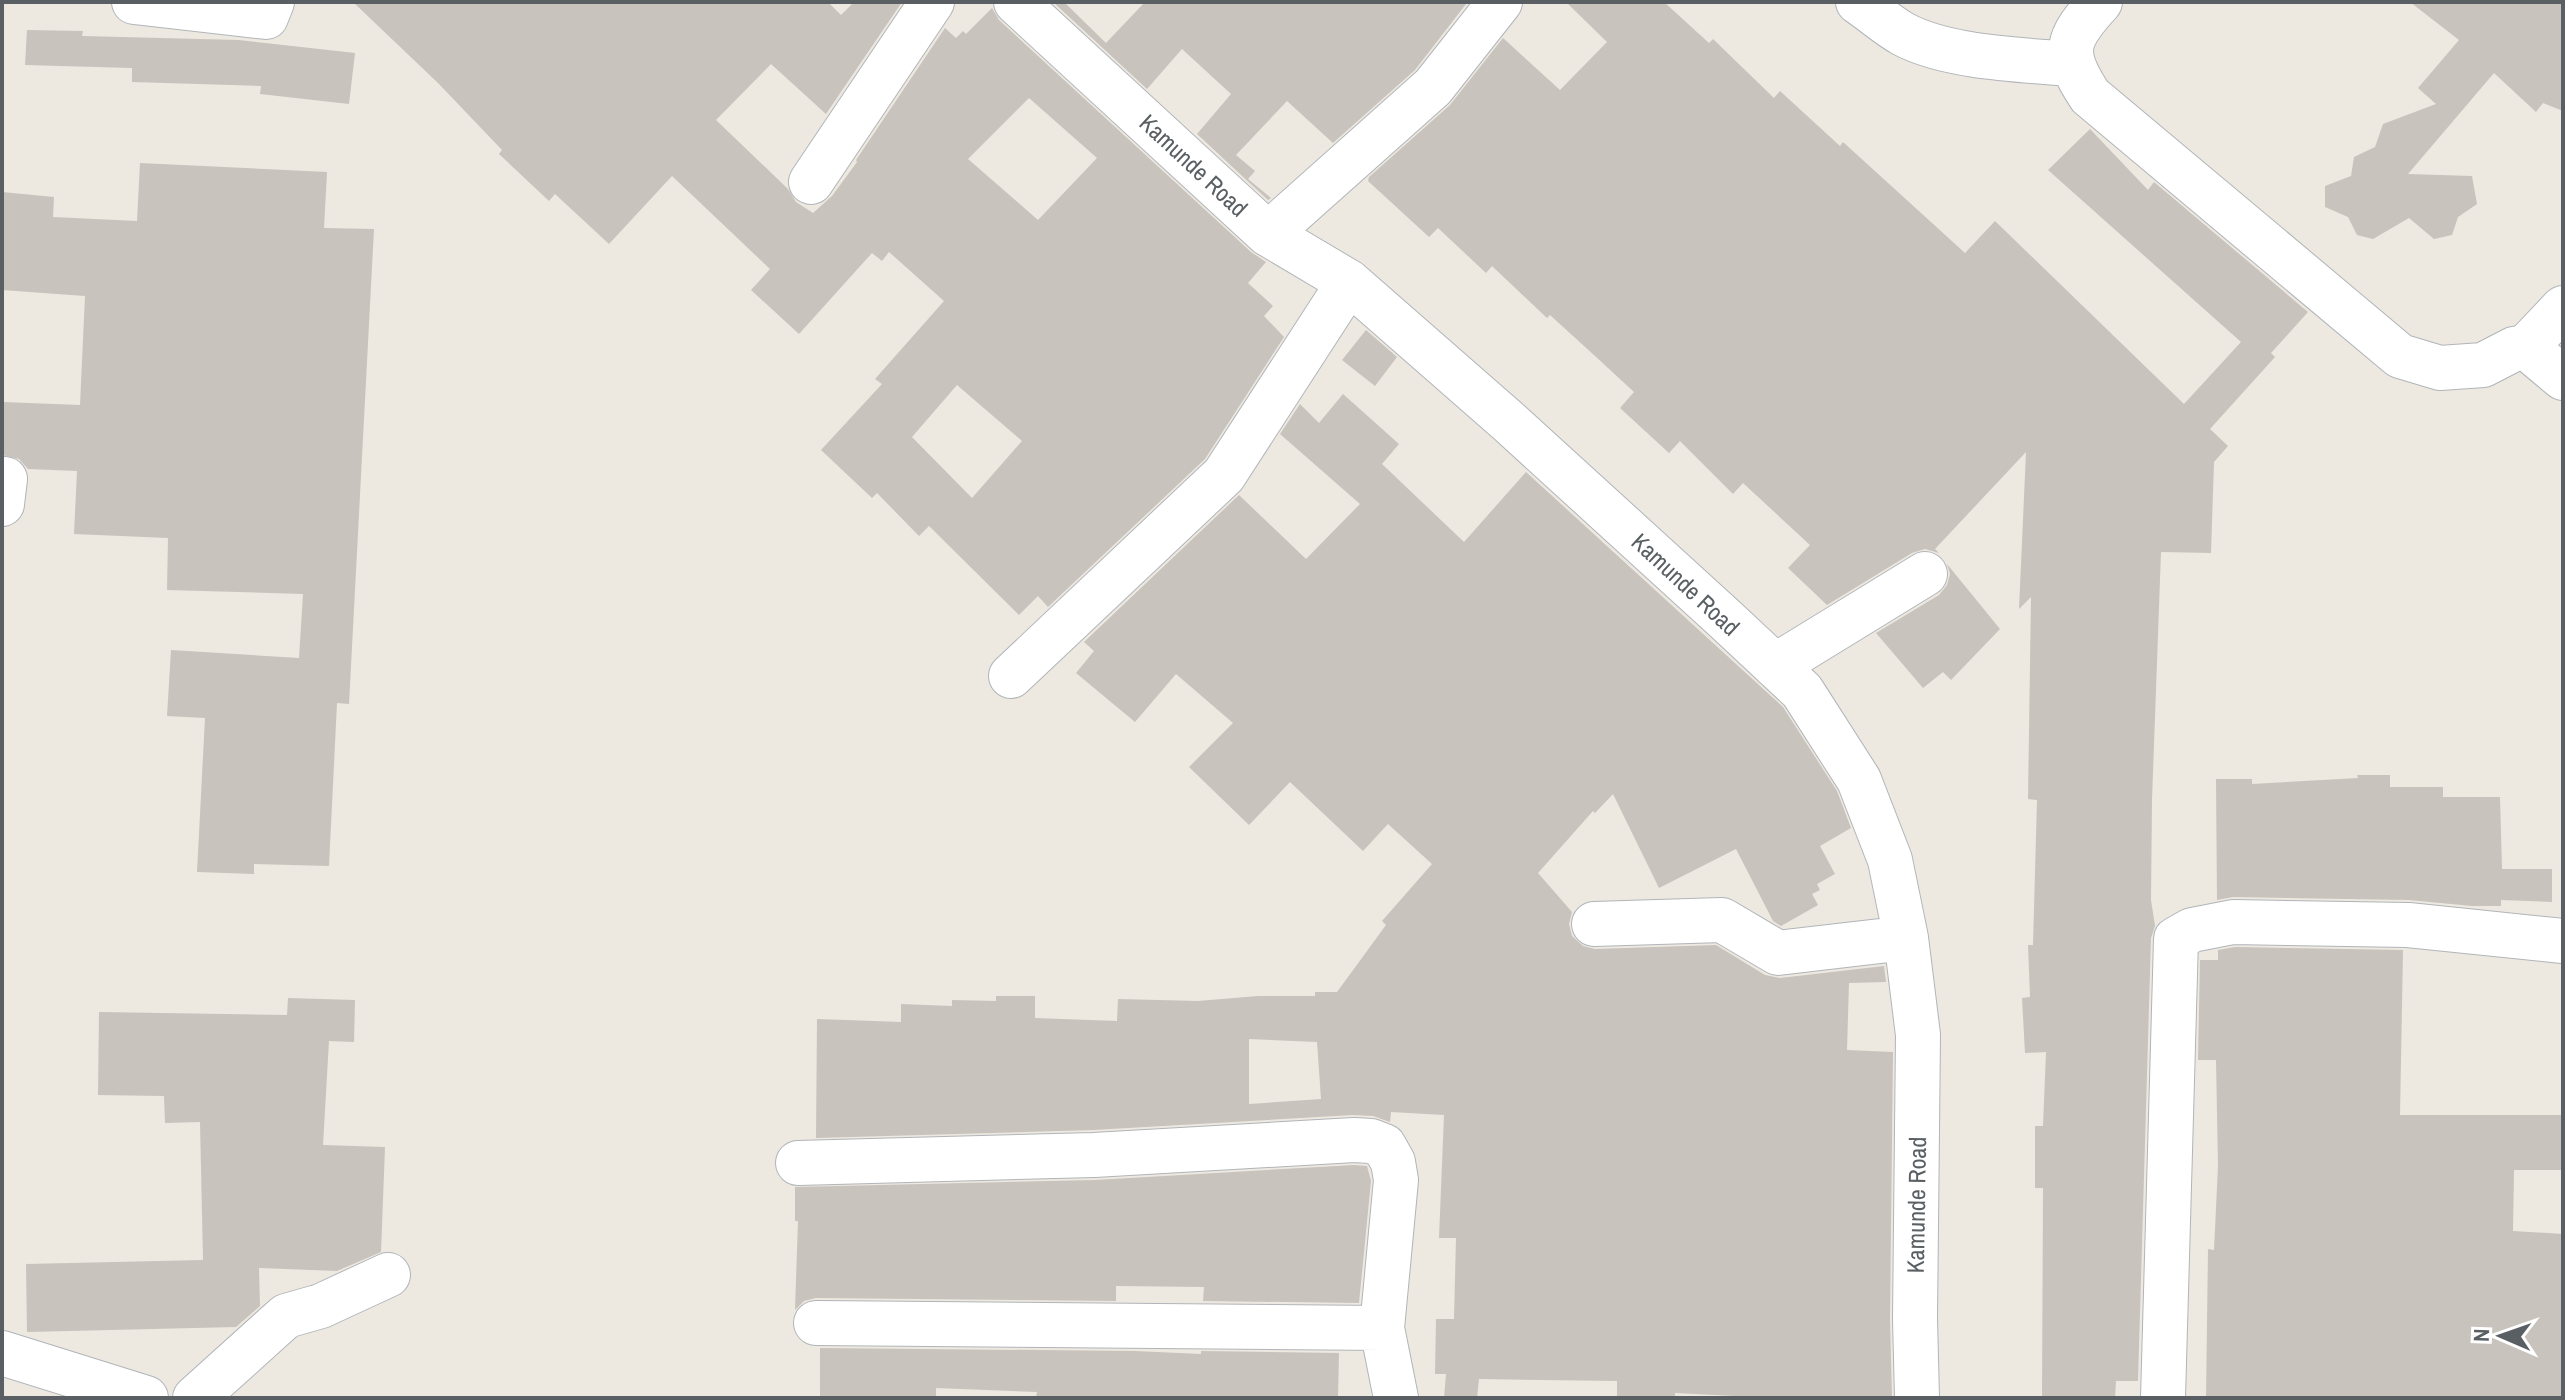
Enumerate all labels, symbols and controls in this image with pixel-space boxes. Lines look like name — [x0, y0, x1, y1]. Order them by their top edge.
street label: Kamunde Road — [1133, 107, 1255, 223]
street label: Kamunde Road — [1625, 526, 1747, 642]
street label: Kamunde Road — [1899, 1136, 1933, 1274]
north arrow — [2461, 1296, 2541, 1376]
text: N — [2466, 1328, 2496, 1342]

